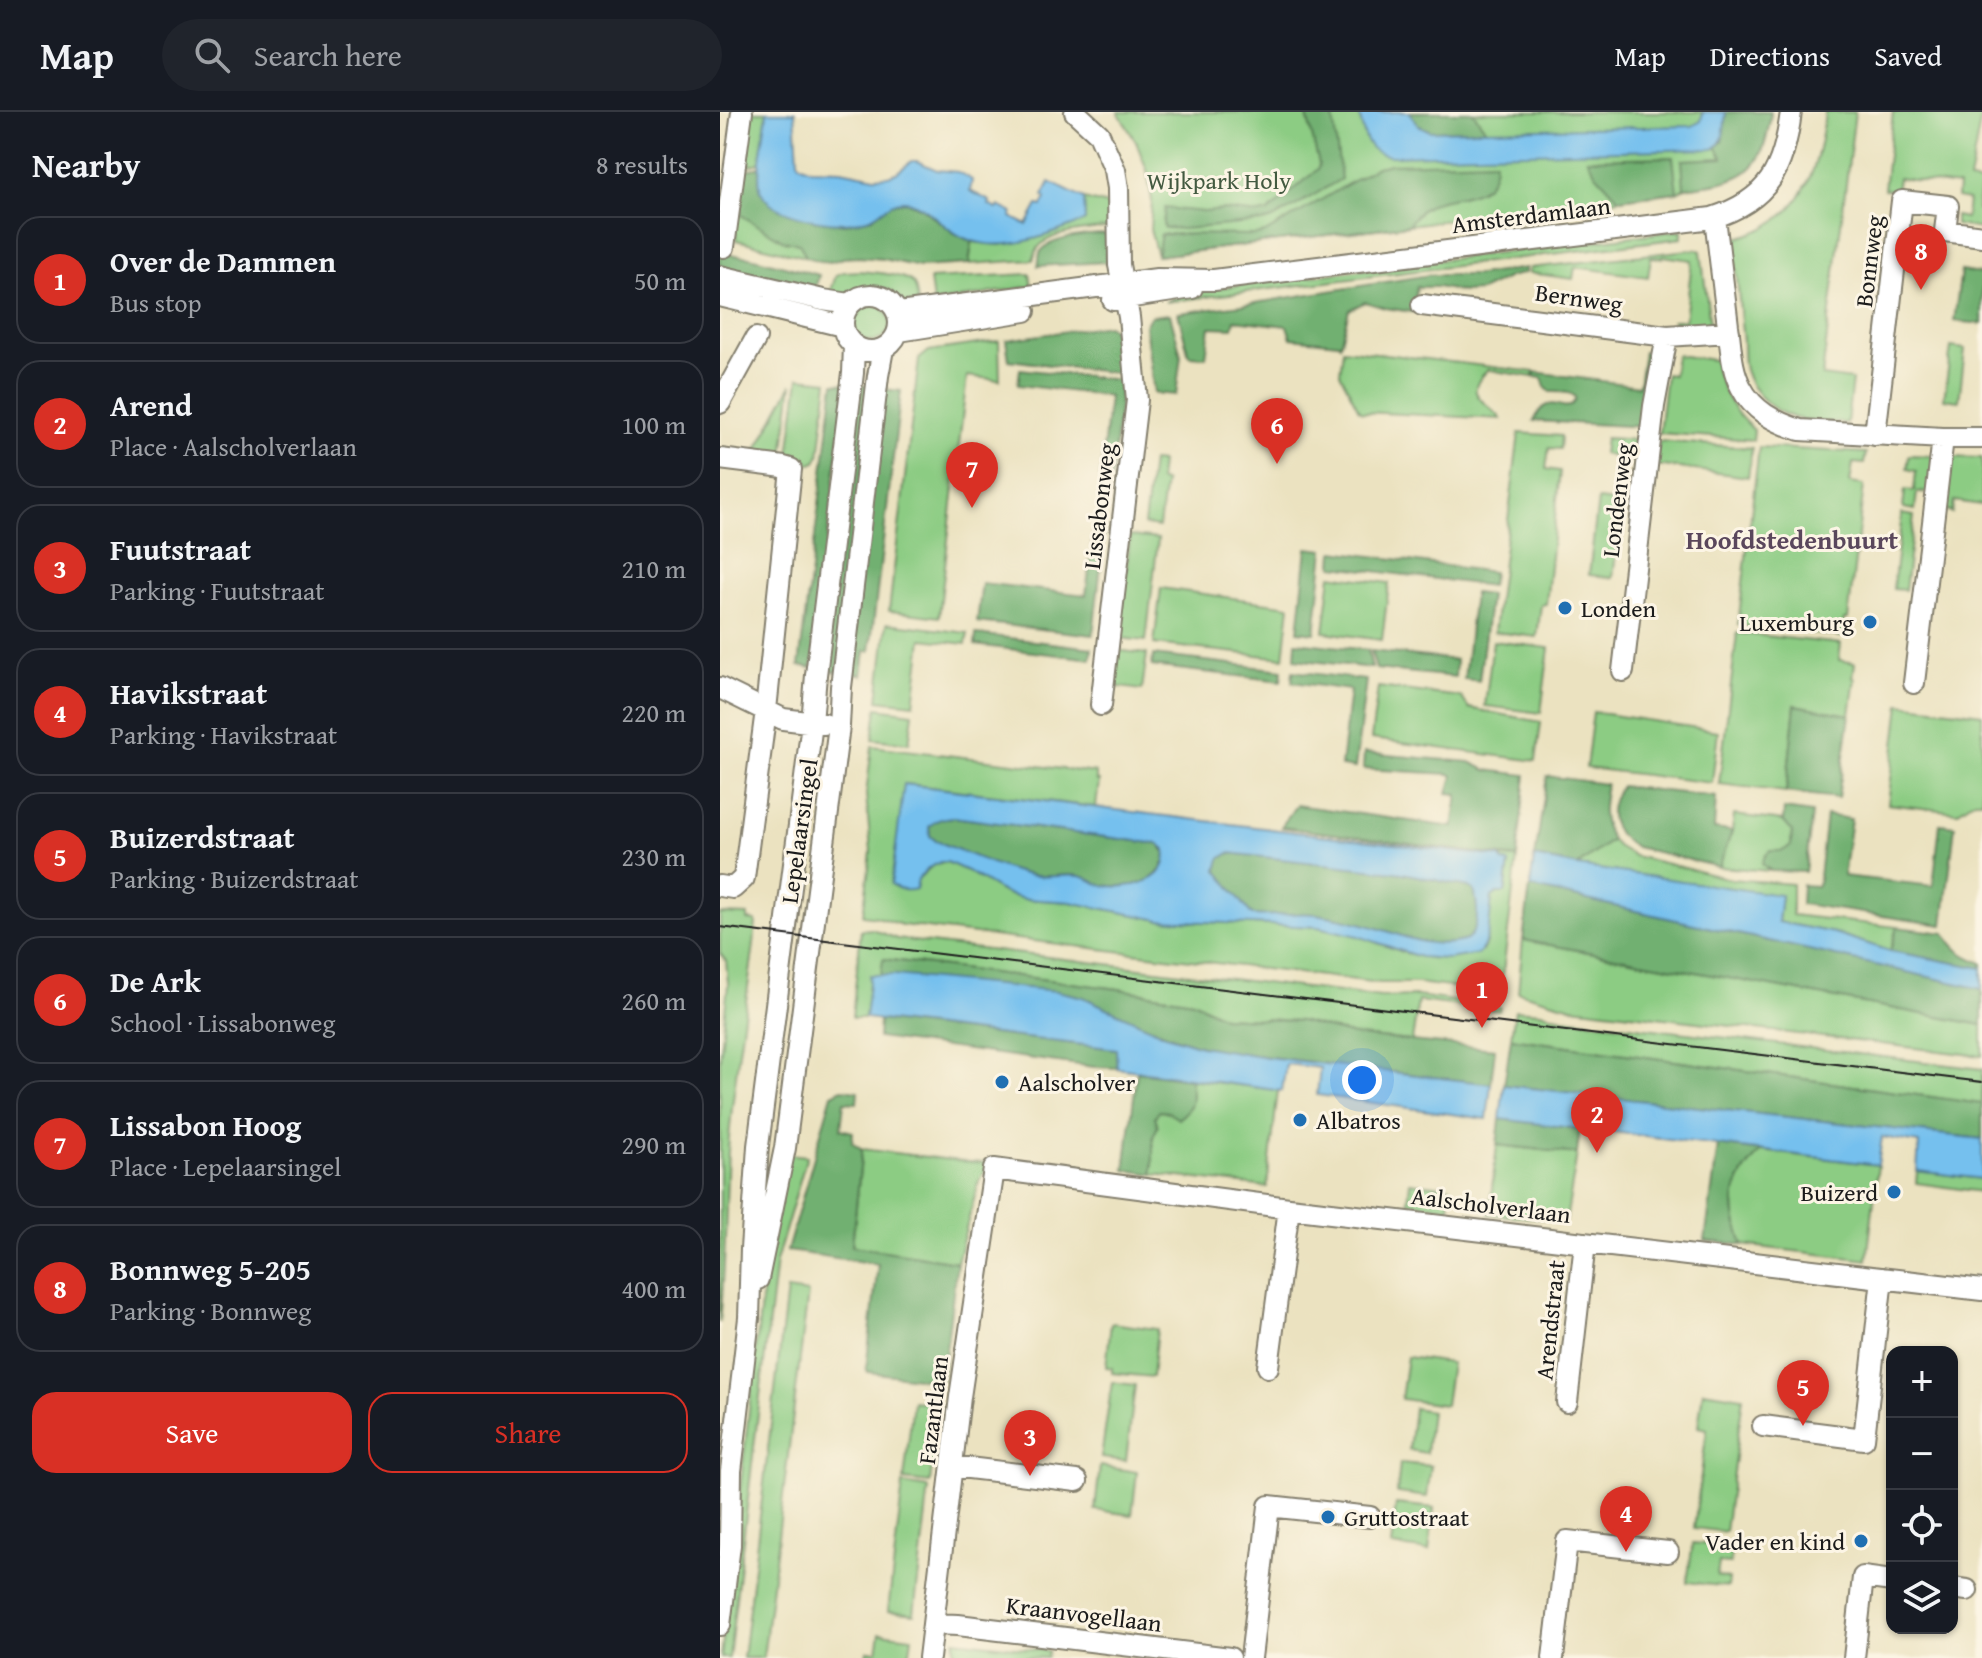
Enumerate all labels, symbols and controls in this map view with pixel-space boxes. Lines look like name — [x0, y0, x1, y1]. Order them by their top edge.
search box — [162, 19, 722, 91]
text: Map — [40, 27, 114, 83]
icon: search — [190, 33, 234, 77]
text: Search here — [254, 33, 402, 77]
text: Map — [1614, 35, 1666, 76]
text: Directions — [1710, 35, 1830, 76]
text: Saved — [1874, 35, 1942, 76]
text: Nearby — [32, 140, 141, 189]
text: 8 results — [596, 145, 688, 184]
park label: Wijkpark Holy — [1147, 163, 1291, 198]
street label: Amsterdamlaan — [1450, 188, 1613, 242]
street label: Bonnweg — [1846, 213, 1892, 309]
pin: 8 — [1895, 224, 1947, 290]
text: Over de Dammen — [110, 239, 336, 283]
text: 1 — [53, 261, 67, 300]
text: 50 m — [634, 261, 686, 300]
street label: Bernweg — [1533, 275, 1625, 321]
text: Bus stop — [110, 283, 202, 322]
text: Arend — [110, 383, 192, 427]
pin: 6 — [1251, 398, 1303, 464]
text: 2 — [53, 405, 67, 444]
text: 100 m — [621, 405, 686, 444]
text: Place · Aalscholverlaan — [110, 427, 357, 466]
street label: Lissabonweg — [1074, 441, 1124, 571]
street label: Londenweg — [1593, 441, 1641, 559]
pin: 7 — [946, 442, 998, 508]
district label: Hoofdstedenbuurt — [1686, 520, 1898, 559]
text: Fuutstraat — [110, 527, 251, 571]
text: 3 — [53, 549, 67, 588]
text: 210 m — [621, 549, 686, 588]
text: Parking · Fuutstraat — [110, 571, 325, 610]
place label: Londen — [1581, 591, 1656, 626]
marker: Londen — [1556, 599, 1574, 617]
place label: Luxemburg — [1739, 605, 1854, 640]
marker: Luxemburg — [1861, 613, 1879, 631]
text: Havikstraat — [110, 671, 267, 715]
text: 4 — [53, 693, 67, 732]
text: 220 m — [621, 693, 686, 732]
text: Parking · Havikstraat — [110, 715, 337, 754]
street label: Lepelaarsingel — [771, 756, 827, 906]
text: Buizerdstraat — [110, 815, 295, 859]
text: 5 — [53, 837, 67, 876]
text: 230 m — [621, 837, 686, 876]
text: Parking · Buizerdstraat — [110, 859, 359, 898]
text: De Ark — [110, 959, 201, 1003]
pin: 1 — [1456, 962, 1508, 1028]
text: 6 — [53, 981, 67, 1020]
text: 260 m — [621, 981, 686, 1020]
text: School · Lissabonweg — [110, 1003, 335, 1042]
your location — [1342, 1060, 1382, 1100]
place label: Aalscholver — [1018, 1065, 1136, 1100]
marker: Aalscholver — [993, 1073, 1011, 1091]
pin: 2 — [1571, 1087, 1623, 1153]
text: Lissabon Hoog — [110, 1103, 301, 1147]
place label: Albatros — [1316, 1103, 1401, 1138]
marker: Albatros — [1291, 1111, 1309, 1129]
text: 7 — [53, 1125, 67, 1164]
text: 290 m — [621, 1125, 686, 1164]
text: Place · Lepelaarsingel — [110, 1147, 341, 1186]
place label: Buizerd — [1800, 1175, 1878, 1210]
street label: Aalscholverlaan — [1409, 1178, 1573, 1232]
marker: Buizerd — [1885, 1183, 1903, 1201]
text: Bonnweg 5-205 — [110, 1247, 311, 1291]
street label: Arendstraat — [1526, 1258, 1574, 1382]
text: 8 — [53, 1269, 67, 1308]
text: 400 m — [621, 1269, 686, 1308]
text: Parking · Bonnweg — [110, 1291, 311, 1330]
map controls — [1886, 1346, 1958, 1634]
button: + — [1886, 1346, 1958, 1418]
street label: Fazantlaan — [909, 1353, 957, 1466]
pin: 5 — [1777, 1360, 1829, 1426]
button: Save — [32, 1392, 352, 1473]
button: Share — [368, 1392, 688, 1473]
pin: 3 — [1004, 1410, 1056, 1476]
button: − — [1886, 1418, 1958, 1490]
pin: 4 — [1600, 1486, 1652, 1552]
button: locate — [1886, 1490, 1958, 1562]
place label: Gruttostraat — [1344, 1500, 1470, 1535]
marker: Gruttostraat — [1319, 1508, 1337, 1526]
place label: Vader en kind — [1705, 1524, 1845, 1559]
marker: Vader en kind — [1852, 1532, 1870, 1550]
button: layers — [1886, 1562, 1958, 1634]
street label: Kraanvogellaan — [1004, 1587, 1164, 1641]

